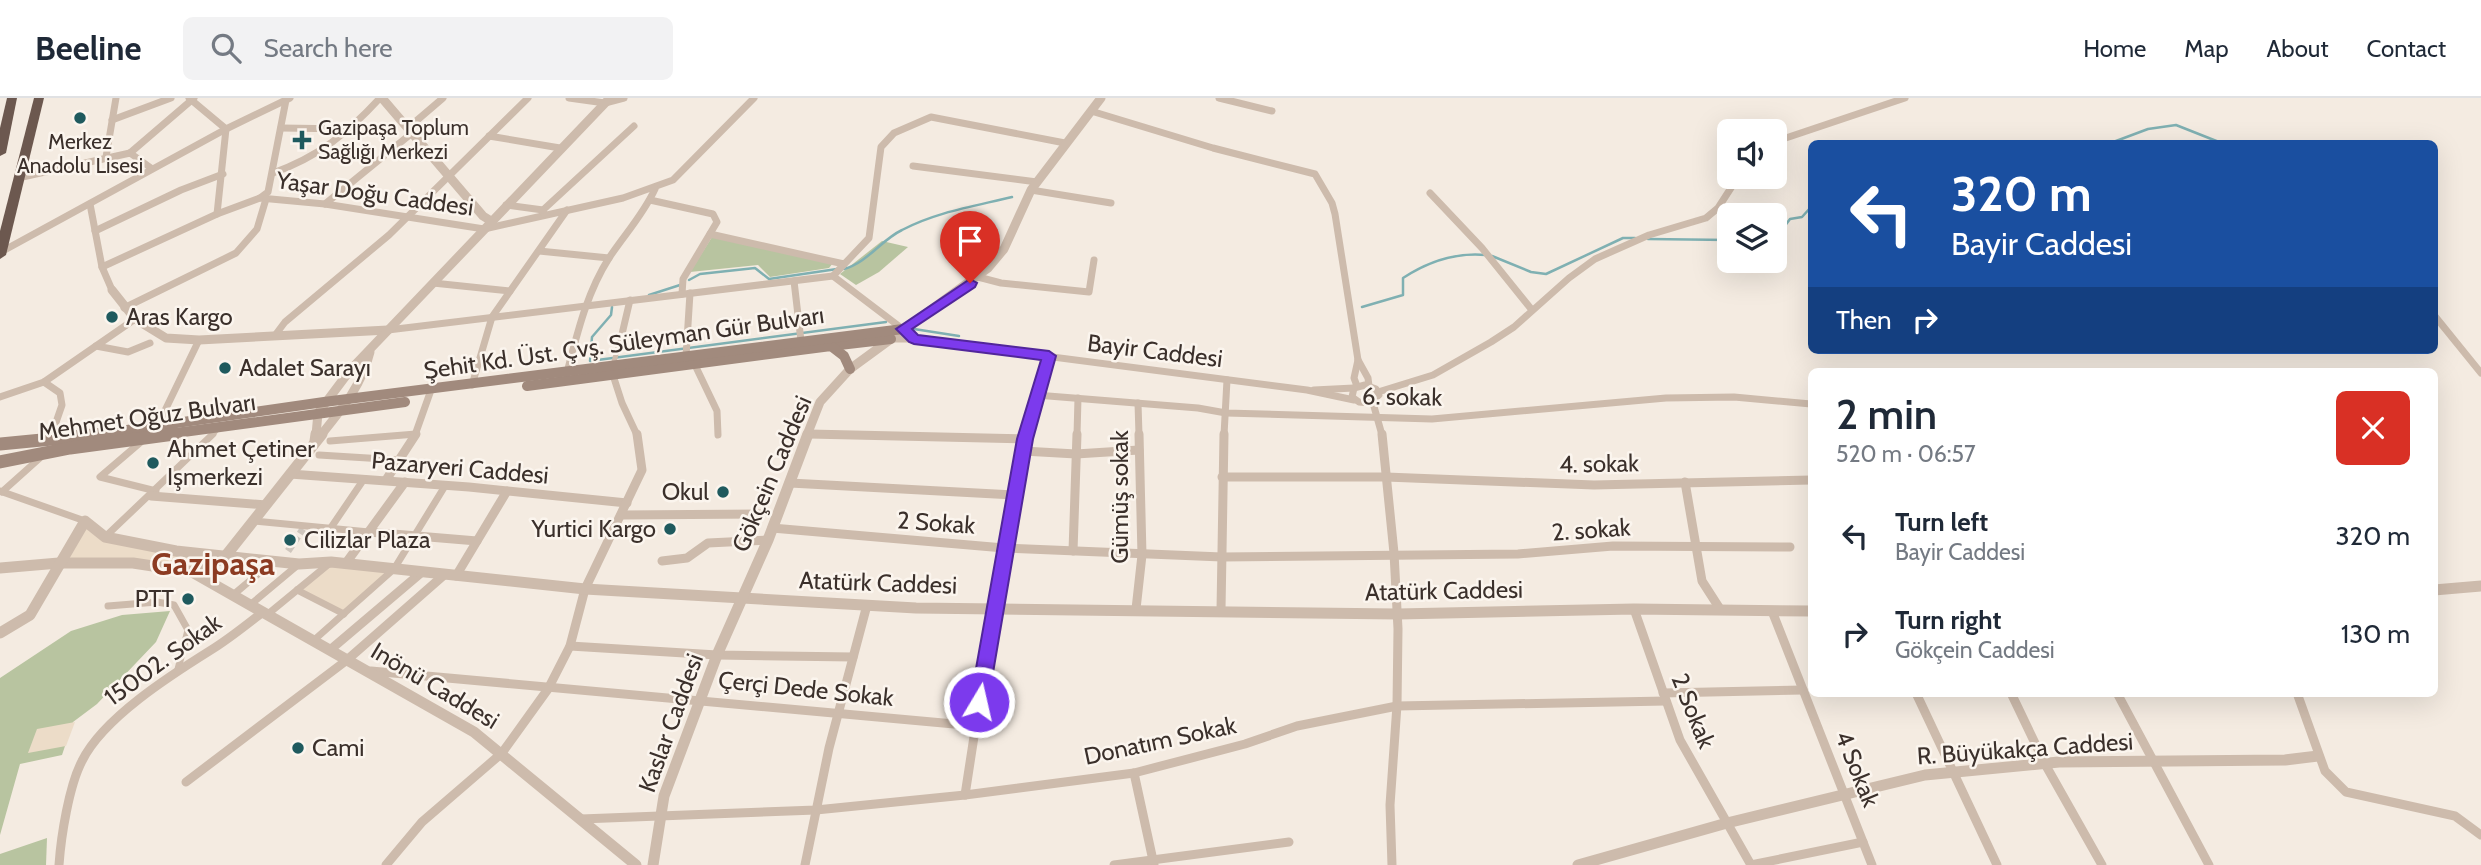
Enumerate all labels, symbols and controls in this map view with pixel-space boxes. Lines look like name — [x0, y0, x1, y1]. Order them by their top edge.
search box — [183, 17, 673, 80]
text: Beeline — [35, 28, 141, 68]
icon: search — [207, 29, 245, 67]
text: Search here — [263, 32, 393, 64]
text: Home — [2083, 34, 2146, 63]
text: Map — [2184, 34, 2229, 63]
text: About — [2267, 34, 2329, 63]
text: Contact — [2367, 34, 2446, 63]
marker: Merkez Anadolu Lisesi — [72, 110, 88, 126]
place label: Gazipaşa Toplum Sağlığı Merkezi — [318, 115, 469, 164]
map controls — [1717, 119, 1787, 273]
button: sound — [1717, 119, 1787, 189]
place label: Merkez Anadolu Lisesi — [17, 129, 143, 178]
marker: Gazipaşa Toplum Sağlığı Merkezi — [292, 130, 312, 150]
text: 320 m — [1951, 164, 2092, 223]
street label: Yaşar Doğu Caddesi — [274, 165, 475, 222]
icon: left — [1836, 168, 1927, 259]
button: layers — [1717, 203, 1787, 273]
pin — [940, 211, 1000, 283]
icon: arrive — [951, 222, 989, 260]
text: Bayir Caddesi — [1951, 224, 2132, 263]
street label: Şehit Kd. Üst. Çvş. Süleyman Gür Bulvarı — [422, 300, 826, 385]
icon: right — [1906, 301, 1944, 339]
place label: Aras Kargo — [126, 302, 233, 331]
text: Then — [1836, 304, 1892, 336]
marker: Aras Kargo — [104, 309, 120, 325]
street label: Bayir Caddesi — [1086, 328, 1224, 373]
place label: Adalet Sarayı — [239, 353, 371, 382]
marker: Adalet Sarayı — [217, 360, 233, 376]
street label: 6. sokak — [1362, 381, 1443, 412]
street label: Mehmet Oğuz Bulvarı — [36, 387, 257, 446]
text: 2 min — [1836, 388, 1937, 440]
street label: Gökçein Caddesi — [726, 391, 817, 556]
button: close — [2336, 391, 2410, 465]
street label: Gümüş sokak — [1105, 430, 1134, 564]
place label: Ahmet Çetiner Işmerkezi — [167, 434, 315, 491]
text: 520 m · 06:57 — [1836, 440, 1976, 468]
street label: Pazaryeri Caddesi — [370, 445, 550, 490]
street label: 4. sokak — [1559, 448, 1639, 479]
marker: Ahmet Çetiner Işmerkezi — [145, 455, 161, 471]
place label: Okul — [662, 477, 709, 506]
marker: Okul — [715, 484, 731, 500]
street label: 2 Sokak — [896, 505, 976, 540]
text: Turn left — [1895, 506, 1988, 538]
street label: 2. sokak — [1551, 512, 1632, 547]
place label: Yurtici Kargo — [531, 514, 656, 543]
icon: left — [1836, 517, 1874, 555]
text: 320 m — [2336, 520, 2410, 552]
marker: Yurtici Kargo — [662, 521, 678, 537]
place label: Cilizlar Plaza — [304, 525, 431, 554]
marker: Cilizlar Plaza — [282, 532, 298, 548]
text: Bayir Caddesi — [1895, 538, 2025, 566]
district label: Gazipaşa — [151, 544, 275, 583]
street label: Atatürk Caddesi — [798, 565, 958, 600]
street label: Atatürk Caddesi — [1365, 575, 1523, 606]
place label: PTT — [135, 584, 174, 613]
marker: PTT — [180, 591, 196, 607]
text: Turn right — [1895, 604, 2001, 636]
street label: 15002. Sokak — [99, 607, 227, 712]
icon: right — [1836, 615, 1874, 653]
text: 130 m — [2341, 618, 2410, 650]
street label: Inönü Caddesi — [366, 636, 505, 735]
text: Gökçein Caddesi — [1895, 636, 2055, 664]
street label: Kaslar Caddesi — [632, 650, 709, 796]
street label: Çerçi Dede Sokak — [717, 665, 895, 712]
position arrow — [942, 665, 1016, 739]
street label: 2 Sokak — [1665, 669, 1722, 753]
street label: Donatım Sokak — [1081, 710, 1239, 771]
street label: R. Büyükakça Caddesi — [1916, 726, 2134, 771]
street label: 4 Sokak — [1829, 727, 1886, 811]
place label: Cami — [312, 733, 364, 762]
marker: Cami — [290, 740, 306, 756]

